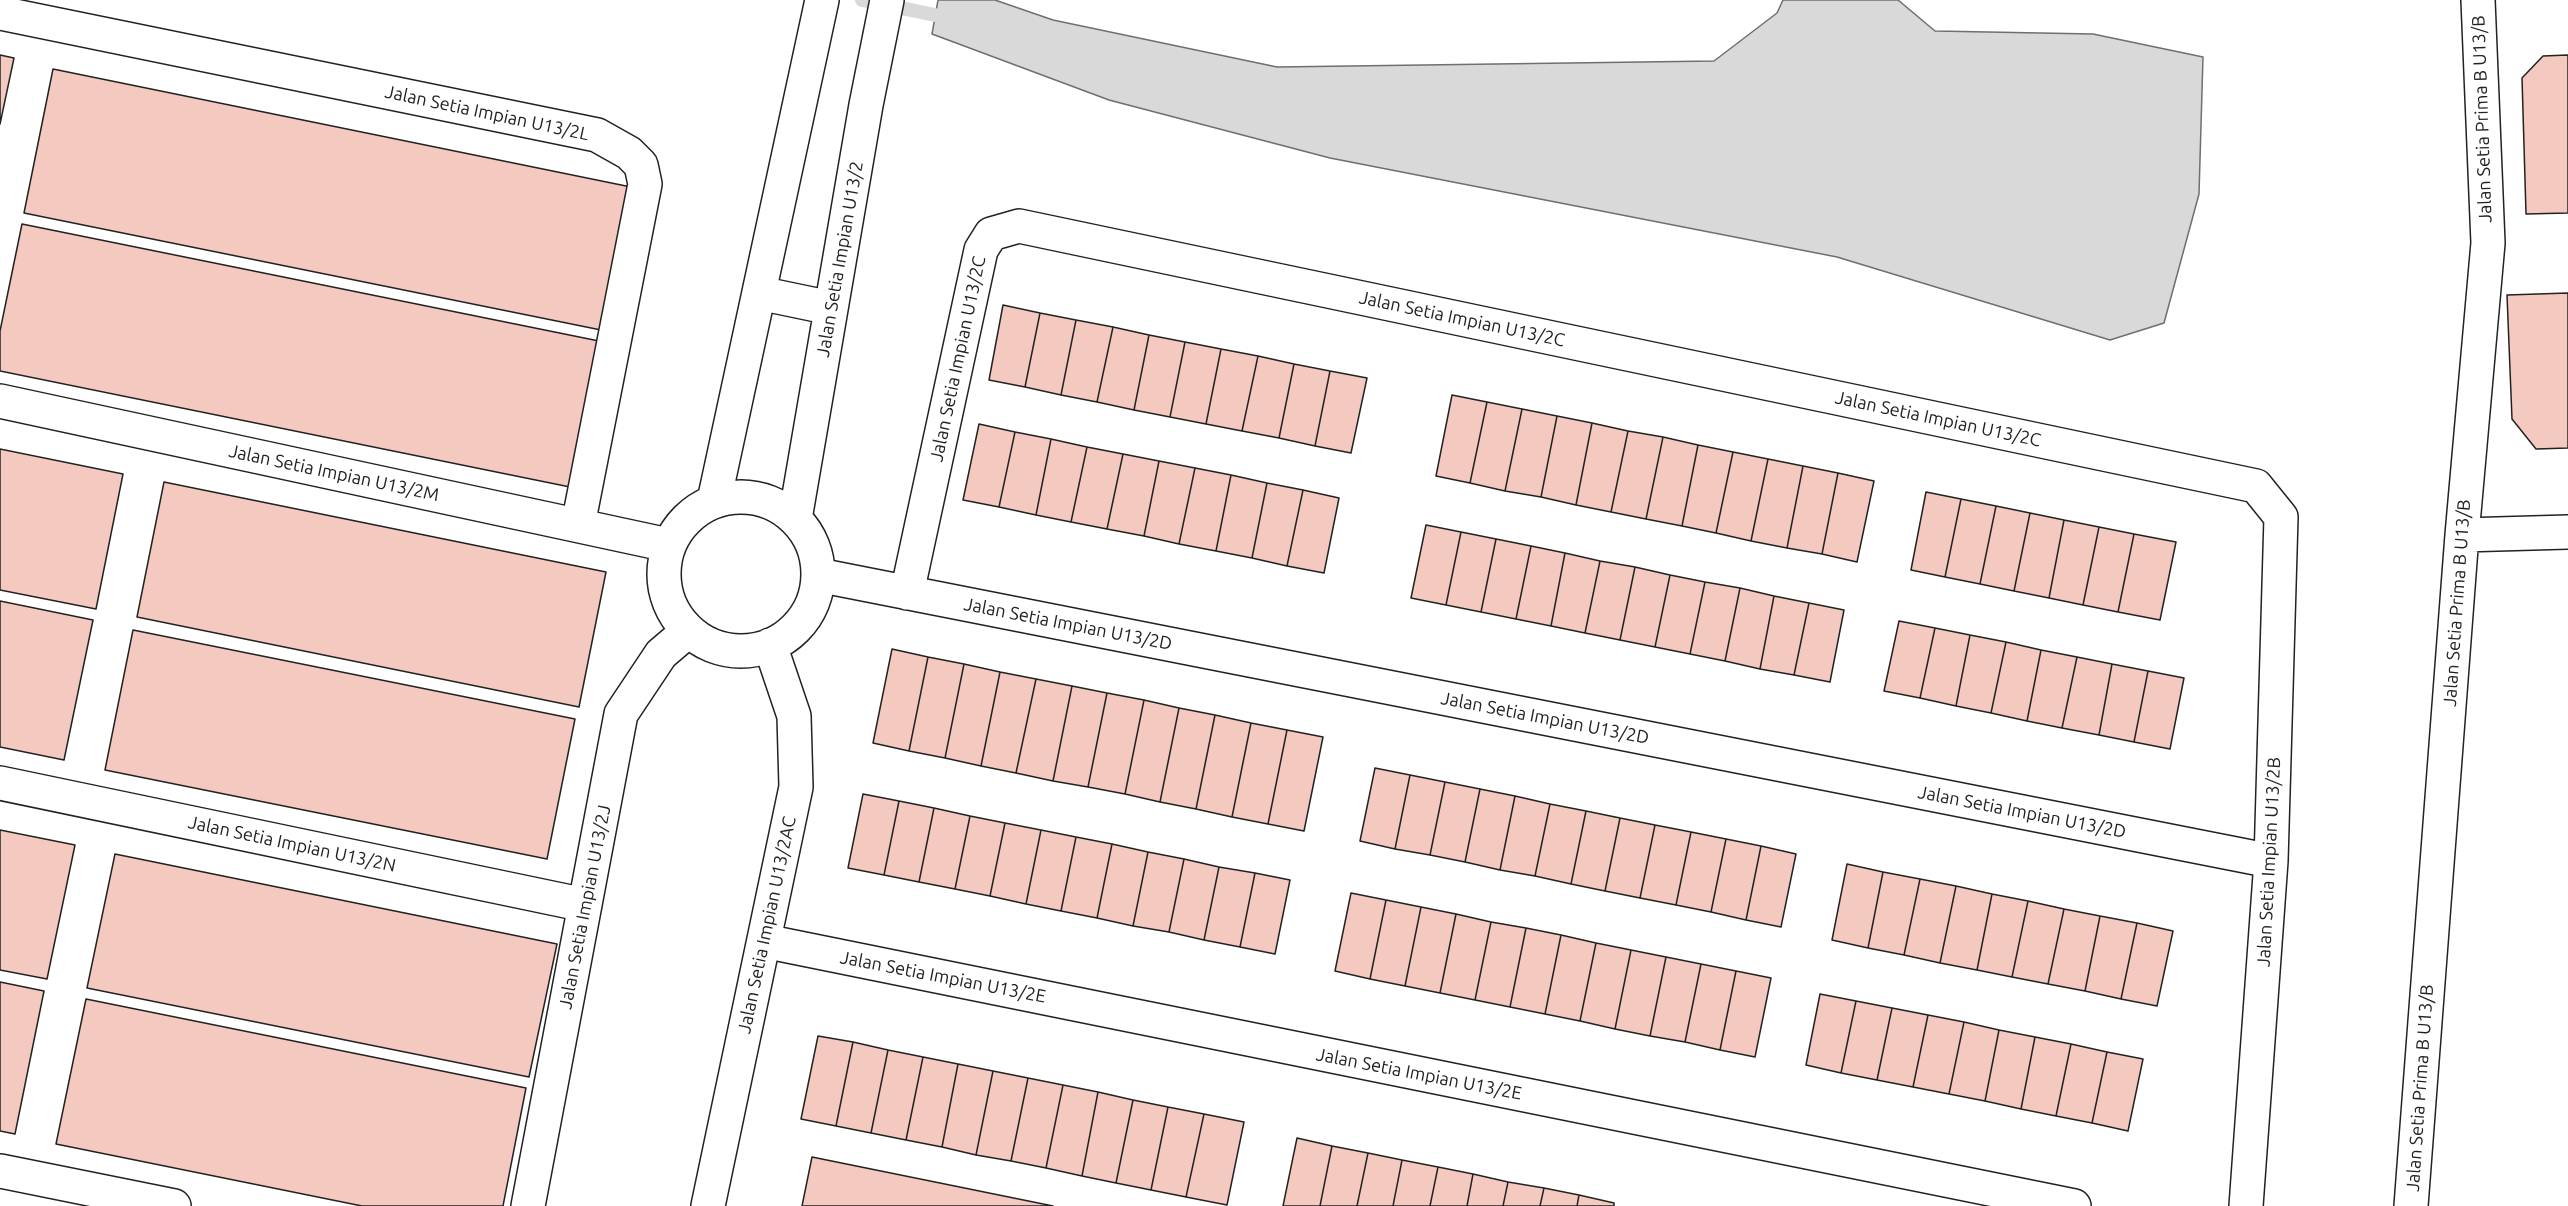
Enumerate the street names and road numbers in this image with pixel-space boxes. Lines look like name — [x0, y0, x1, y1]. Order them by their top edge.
street label: Jalan Setia Prima B U13/B — [2468, 15, 2496, 223]
street label: Jalan Setia Impian U13/2L — [383, 81, 591, 145]
street label: Jalan Setia Impian U13/2 — [812, 159, 868, 359]
street label: Jalan Setia Impian U13/2C — [926, 254, 990, 464]
street label: Jalan Setia Impian U13/2C — [1357, 287, 1567, 351]
street label: Jalan Setia Impian U13/2C — [1833, 387, 2043, 451]
street label: Jalan Setia Impian U13/2M — [227, 440, 441, 506]
street label: Jalan Setia Prima B U13/B — [2439, 499, 2475, 707]
street label: Jalan Setia Impian U13/2D — [962, 593, 1174, 655]
street label: Jalan Setia Impian U13/2D — [1439, 687, 1651, 749]
street label: Jalan Setia Impian U13/2B — [2253, 756, 2285, 968]
street label: Jalan Setia Impian U13/2D — [1916, 781, 2128, 843]
street label: Jalan Setia Impian U13/2J — [555, 803, 615, 1011]
street label: Jalan Setia Impian U13/2N — [186, 811, 398, 877]
street label: Jalan Setia Impian U13/2AC — [733, 815, 801, 1035]
street label: Jalan Setia Impian U13/2E — [838, 946, 1048, 1008]
street label: Jalan Setia Prima B U13/B — [2402, 984, 2438, 1192]
street label: Jalan Setia Impian U13/2E — [1314, 1043, 1524, 1105]

